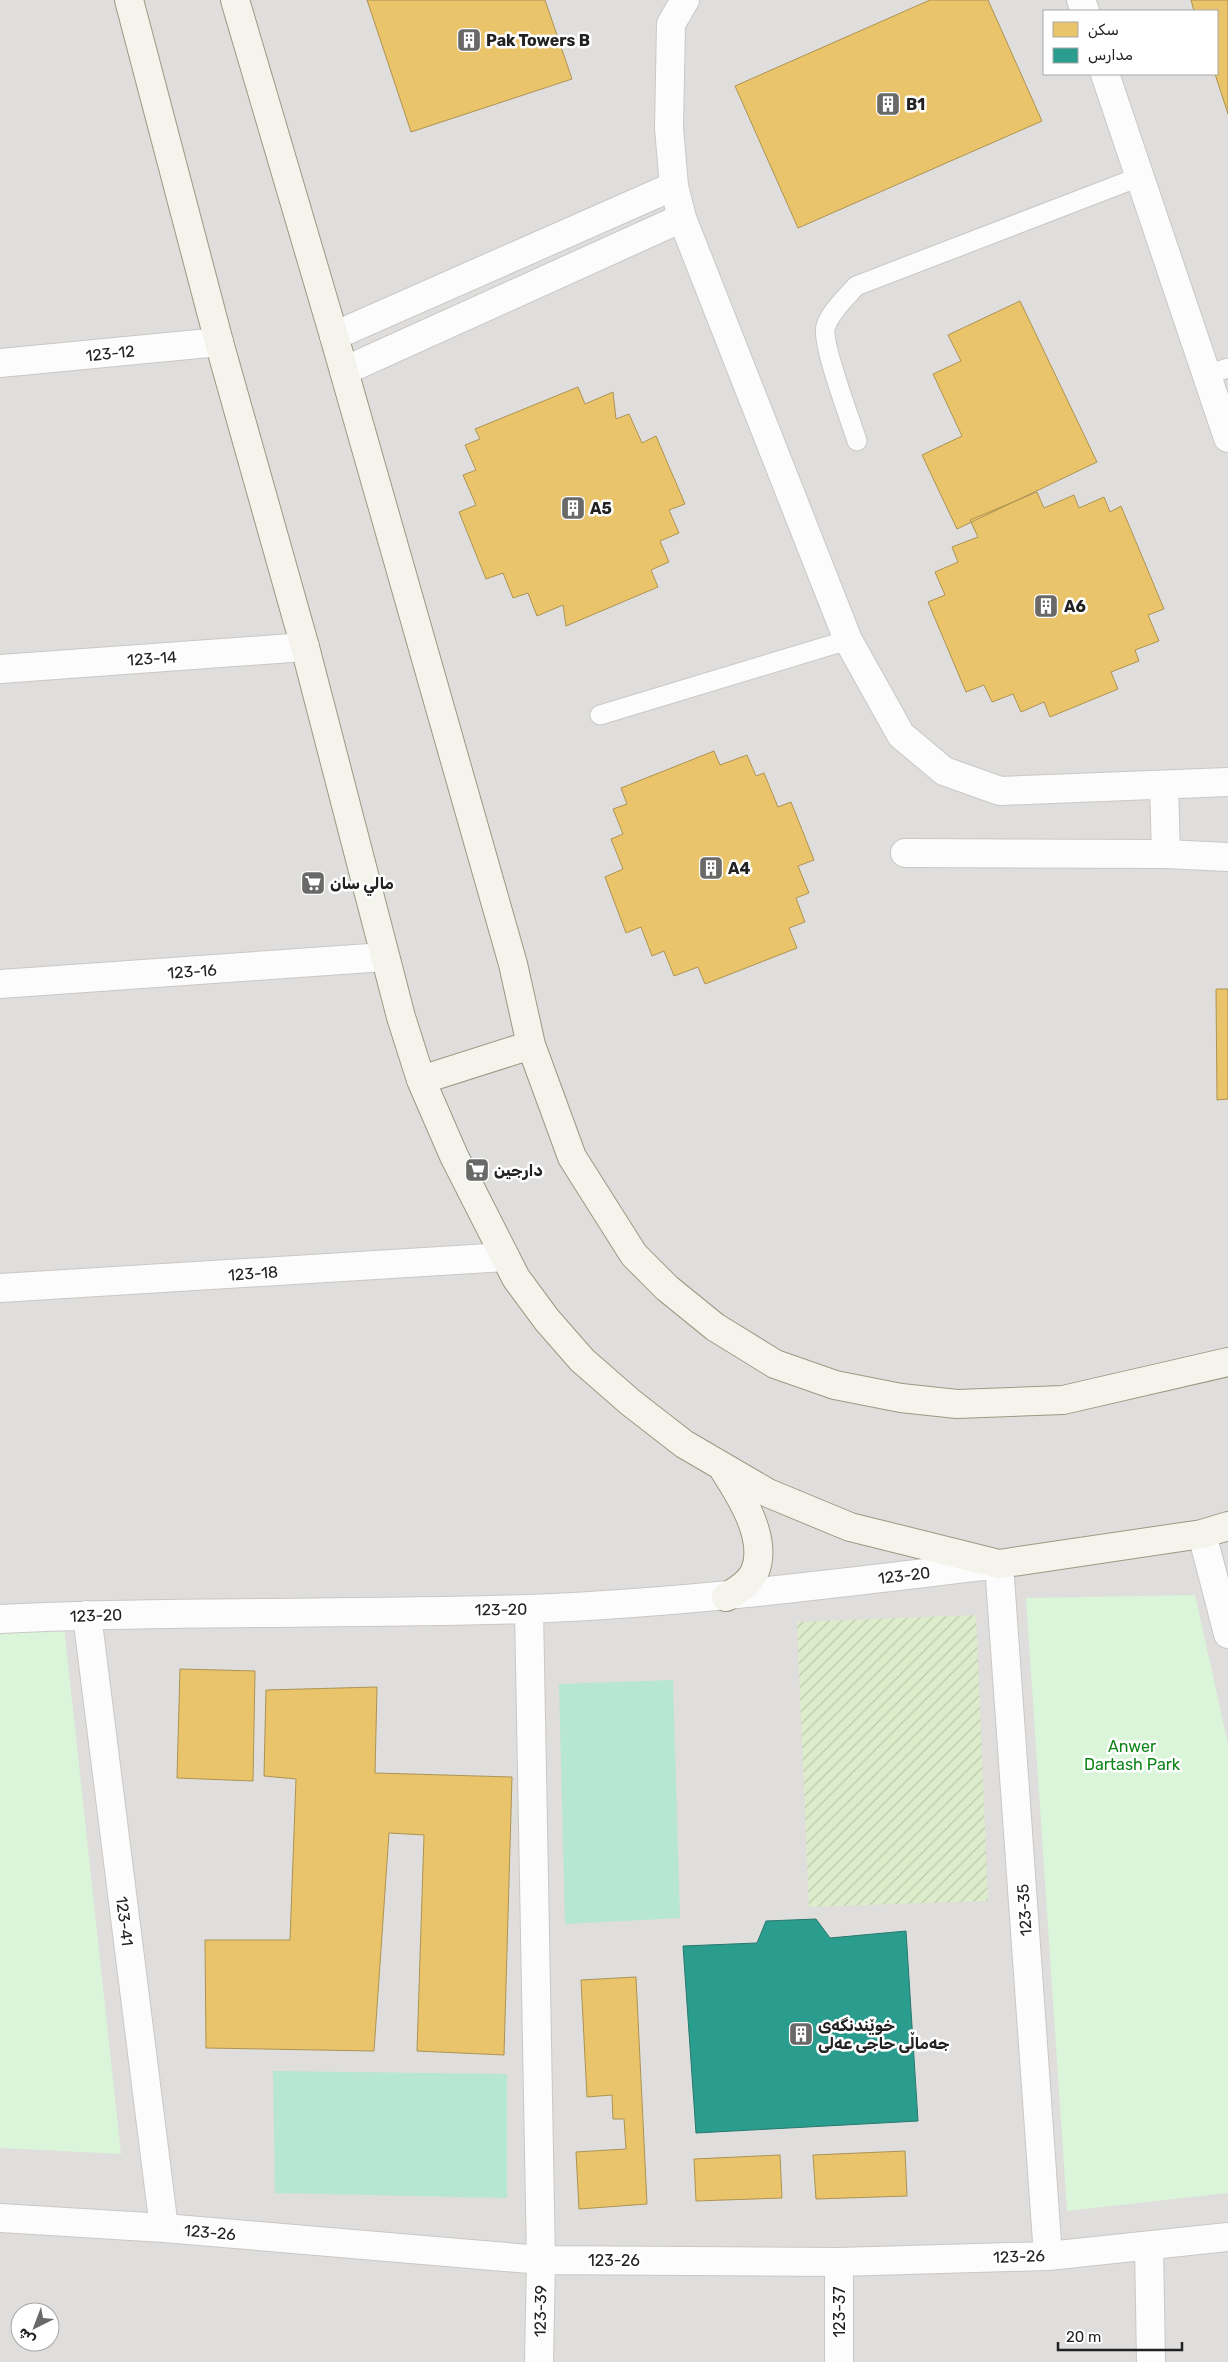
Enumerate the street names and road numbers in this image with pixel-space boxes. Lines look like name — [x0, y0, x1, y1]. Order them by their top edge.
street label: 123-12 — [85, 341, 136, 366]
street label: 123-14 — [127, 647, 178, 670]
street label: 123-16 — [167, 960, 218, 983]
street label: 123-18 — [227, 1262, 279, 1285]
street label: 123-20 — [877, 1563, 931, 1588]
street label: 123-20 — [475, 1600, 527, 1619]
street label: 123-20 — [69, 1605, 123, 1626]
street label: 123-35 — [1013, 1883, 1036, 1937]
street label: 123-41 — [112, 1895, 137, 1947]
street label: 123-26 — [183, 2221, 237, 2244]
street label: 123-26 — [993, 2246, 1046, 2267]
street label: 123-26 — [588, 2251, 640, 2270]
street label: 123-39 — [531, 2285, 550, 2337]
street label: 123-37 — [830, 2286, 849, 2338]

